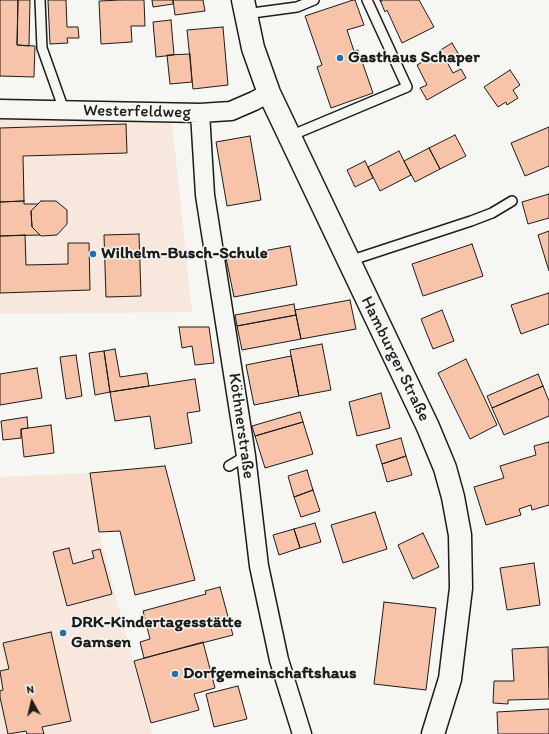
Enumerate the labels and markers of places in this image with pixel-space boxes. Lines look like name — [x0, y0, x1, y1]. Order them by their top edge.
place label: Gasthaus Schaper — [348, 48, 480, 68]
marker: Gasthaus Schaper — [335, 53, 345, 63]
place label: Wilhelm-Busch-Schule — [101, 244, 268, 264]
marker: Wilhelm-Busch-Schule — [88, 249, 98, 259]
place label: DRK-Kindertagesstätte Gamsen — [71, 613, 242, 653]
marker: DRK-Kindertagesstätte Gamsen — [58, 628, 68, 638]
place label: Dorfgemeinschaftshaus — [183, 664, 357, 684]
marker: Dorfgemeinschaftshaus — [170, 669, 180, 679]

